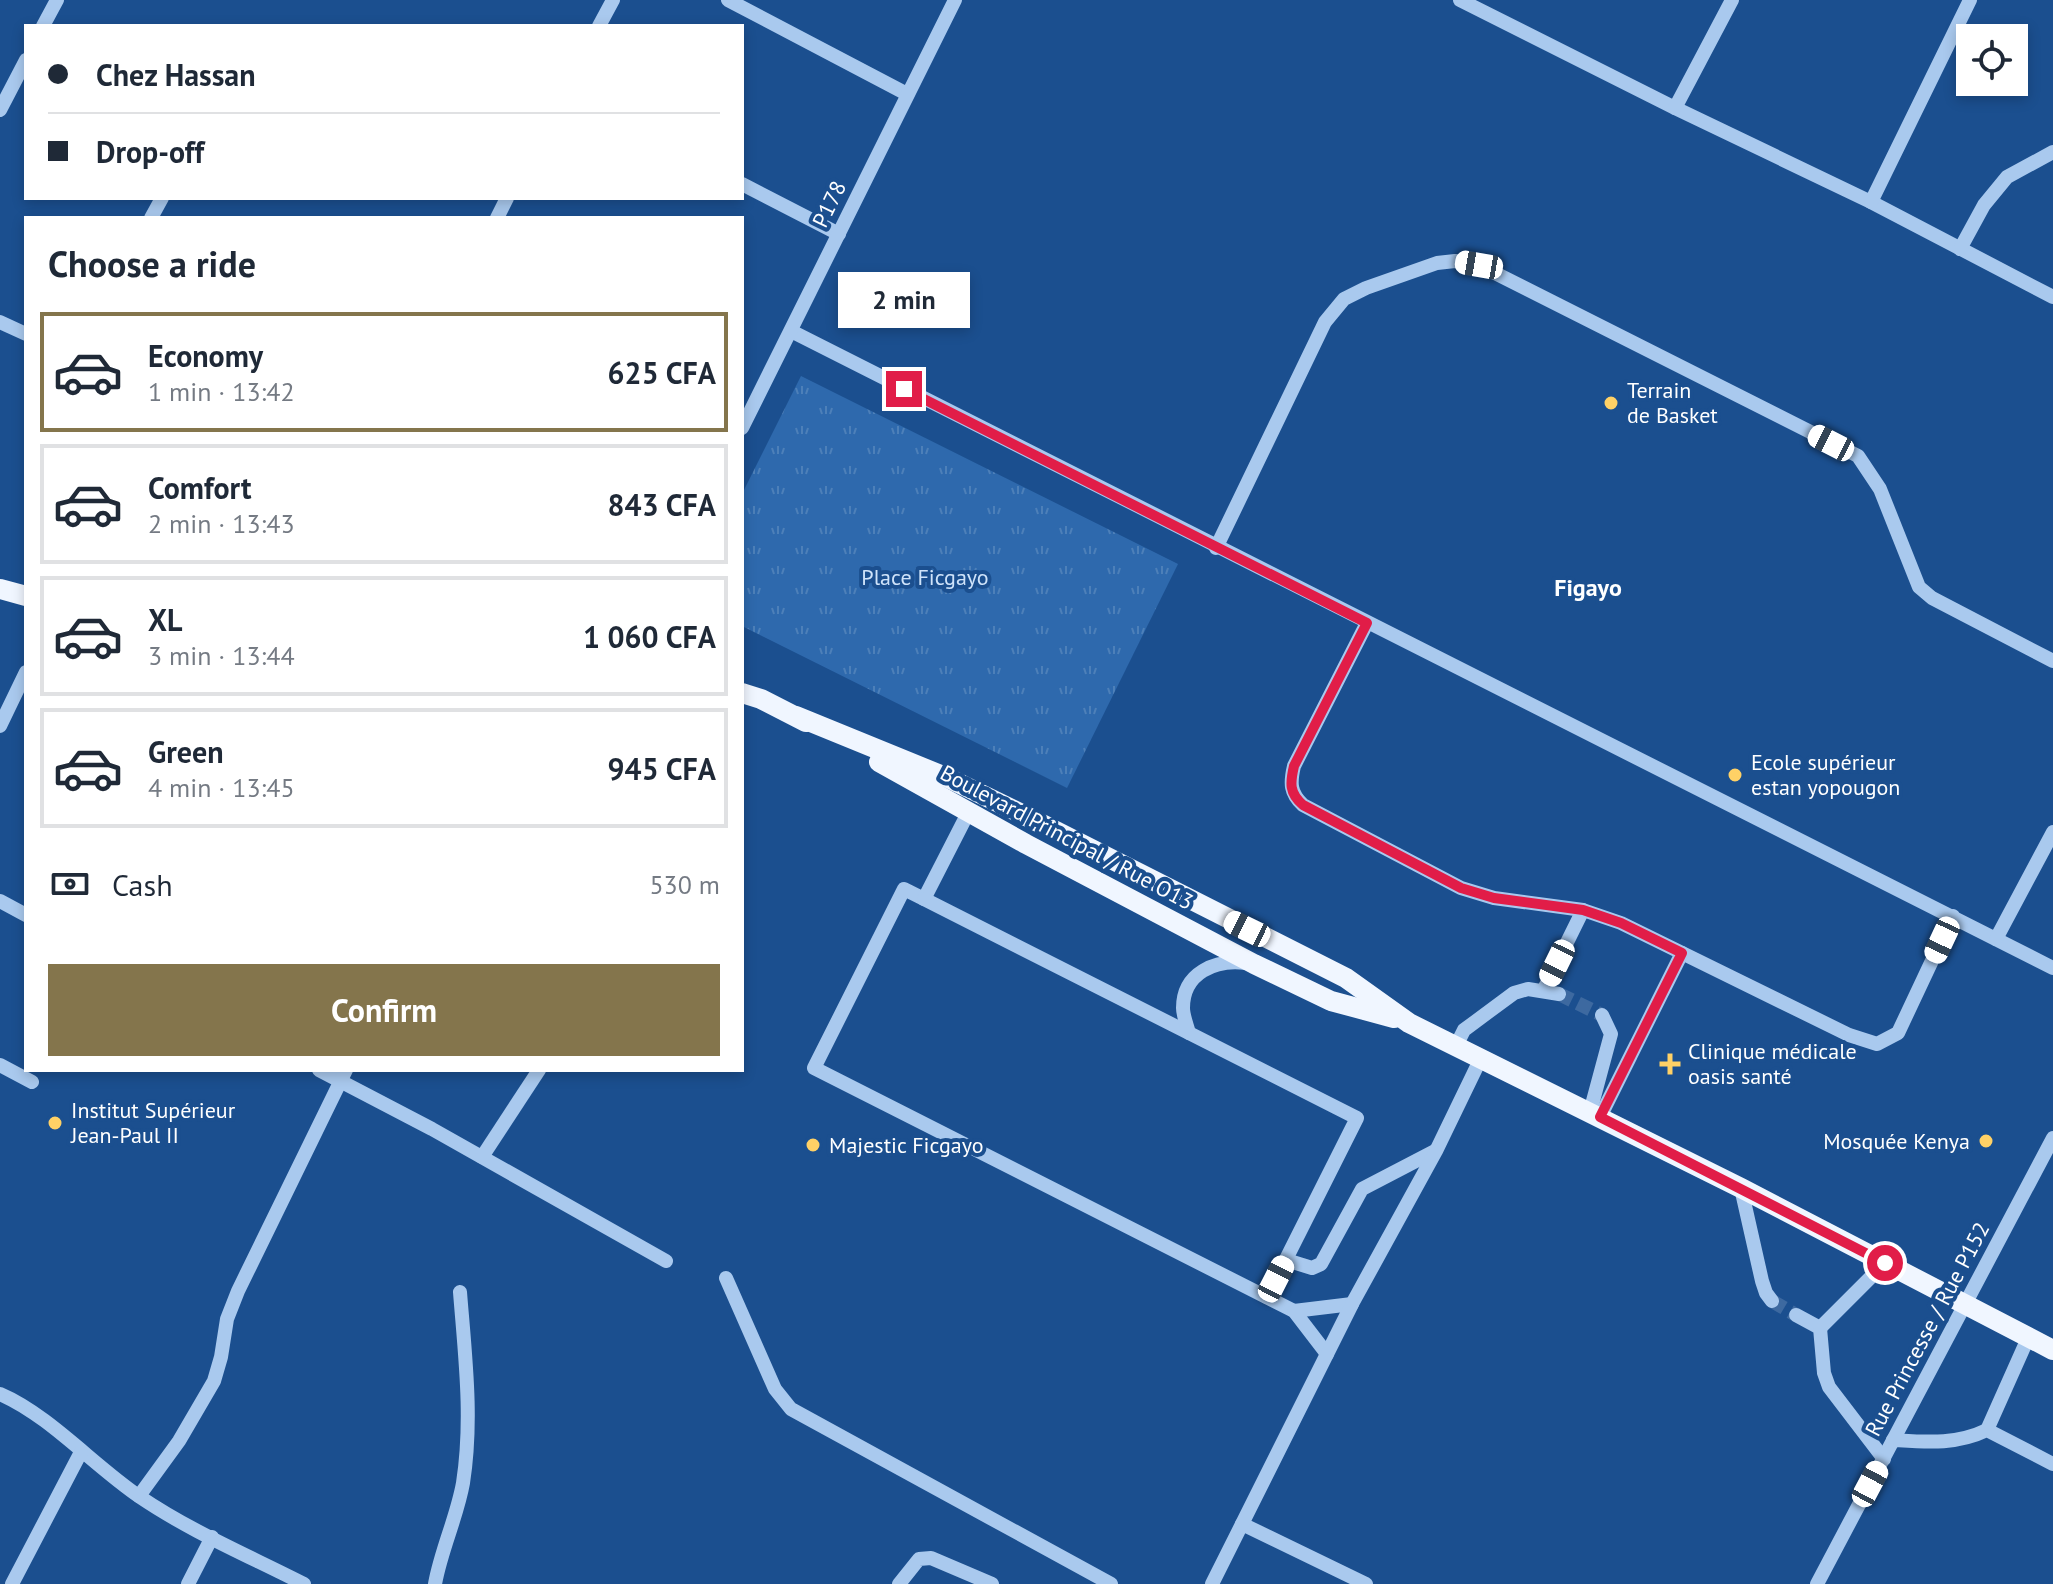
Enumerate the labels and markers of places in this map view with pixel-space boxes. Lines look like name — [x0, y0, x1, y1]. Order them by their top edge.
place label: Terrain de Basket — [1627, 376, 1718, 429]
marker: Terrain de Basket — [1602, 394, 1620, 412]
place label: Ecole supérieur estan yopougon — [1751, 748, 1900, 801]
marker: Ecole supérieur estan yopougon — [1726, 766, 1744, 784]
place label: Clinique médicale oasis santé — [1688, 1037, 1857, 1090]
marker: Clinique médicale oasis santé — [1659, 1053, 1681, 1075]
place label: Institut Supérieur Jean-Paul II — [70, 1096, 236, 1149]
marker: Institut Supérieur Jean-Paul II — [46, 1114, 64, 1132]
place label: Mosquée Kenya — [1823, 1127, 1970, 1155]
place label: Majestic Ficgayo — [829, 1131, 983, 1159]
marker: Mosquée Kenya — [1977, 1132, 1995, 1150]
marker: Majestic Ficgayo — [804, 1136, 822, 1154]

